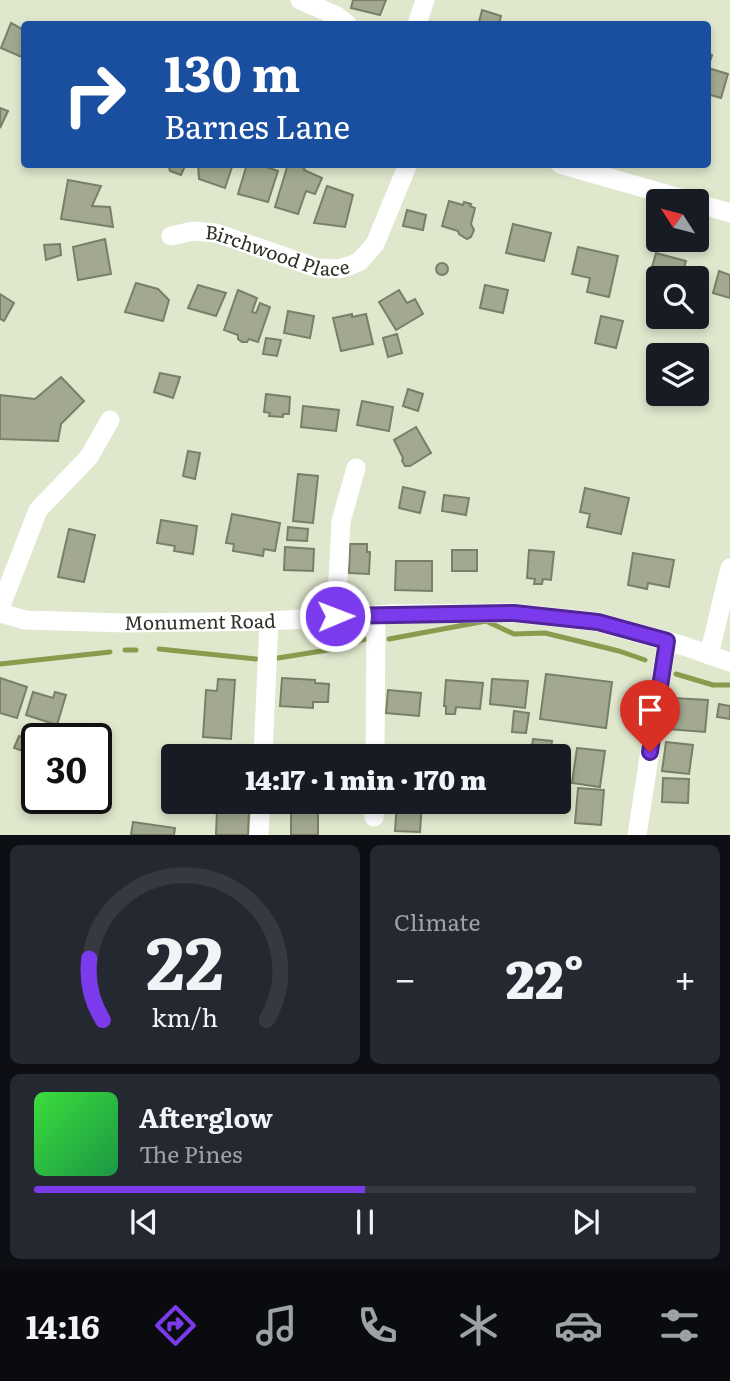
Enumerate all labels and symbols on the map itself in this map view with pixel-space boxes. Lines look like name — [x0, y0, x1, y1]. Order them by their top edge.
north arrow — [646, 189, 709, 252]
street label: Birchwood Place — [204, 217, 353, 282]
position arrow — [298, 579, 372, 653]
street label: Monument Road — [124, 606, 277, 636]
pin — [620, 680, 680, 752]
speed limit sign: 30 — [21, 723, 112, 814]

